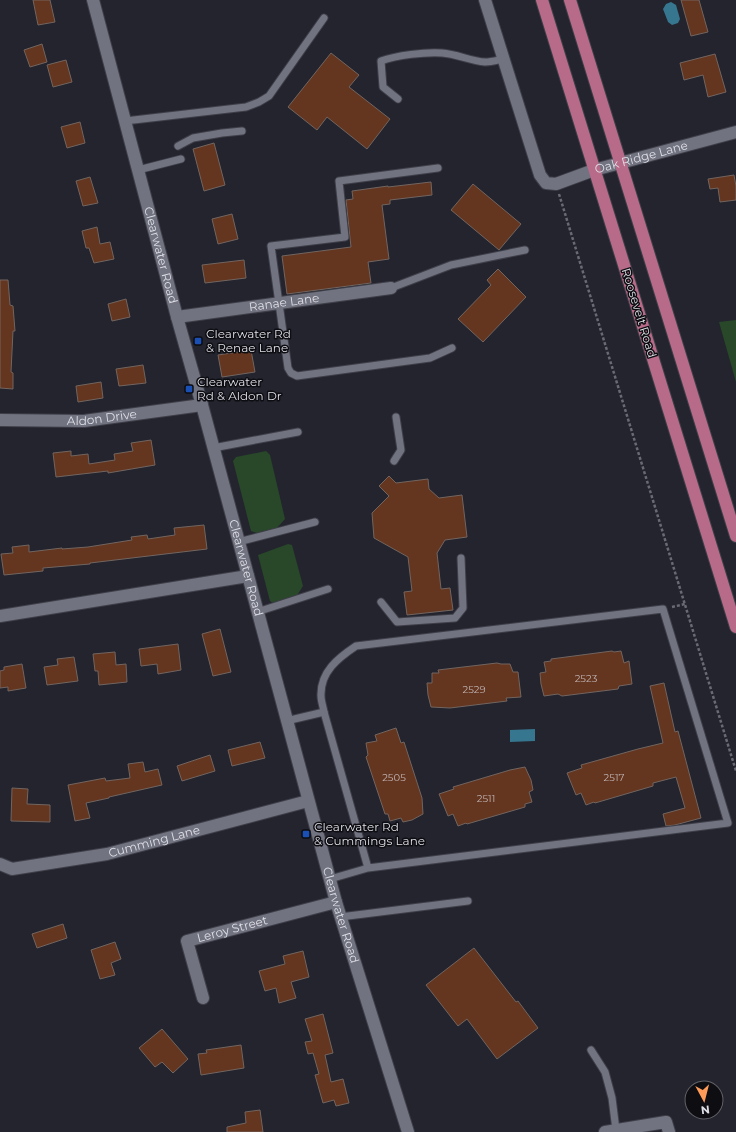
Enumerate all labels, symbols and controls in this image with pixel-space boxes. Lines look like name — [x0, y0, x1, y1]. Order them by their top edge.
street label: Oak Ridge Lane — [593, 137, 689, 176]
street label: Clearwater Road — [141, 205, 181, 305]
street label: Roosevelt Road — [619, 266, 660, 359]
street label: Ranae Lane — [248, 290, 320, 314]
place label: Clearwater Rd & Renae Lane — [206, 326, 291, 355]
marker: Clearwater Rd & Renae Lane — [193, 336, 203, 346]
place label: Clearwater Rd & Aldon Dr — [197, 374, 282, 403]
marker: Clearwater Rd & Aldon Dr — [184, 384, 194, 394]
street label: Aldon Drive — [67, 406, 138, 428]
street label: Clearwater Road — [226, 518, 267, 618]
house number: 2523 — [575, 672, 598, 685]
house number: 2529 — [462, 683, 486, 696]
house number: 2505 — [382, 771, 406, 784]
house number: 2517 — [604, 771, 625, 784]
house number: 2511 — [477, 792, 495, 805]
place label: Clearwater Rd & Cummings Lane — [314, 819, 425, 848]
street label: Cumming Lane — [107, 822, 202, 860]
marker: Clearwater Rd & Cummings Lane — [301, 829, 311, 839]
street label: Clearwater Road — [320, 865, 363, 965]
street label: Leroy Street — [195, 912, 269, 945]
north arrow — [684, 1080, 724, 1120]
text: N — [700, 1102, 710, 1117]

